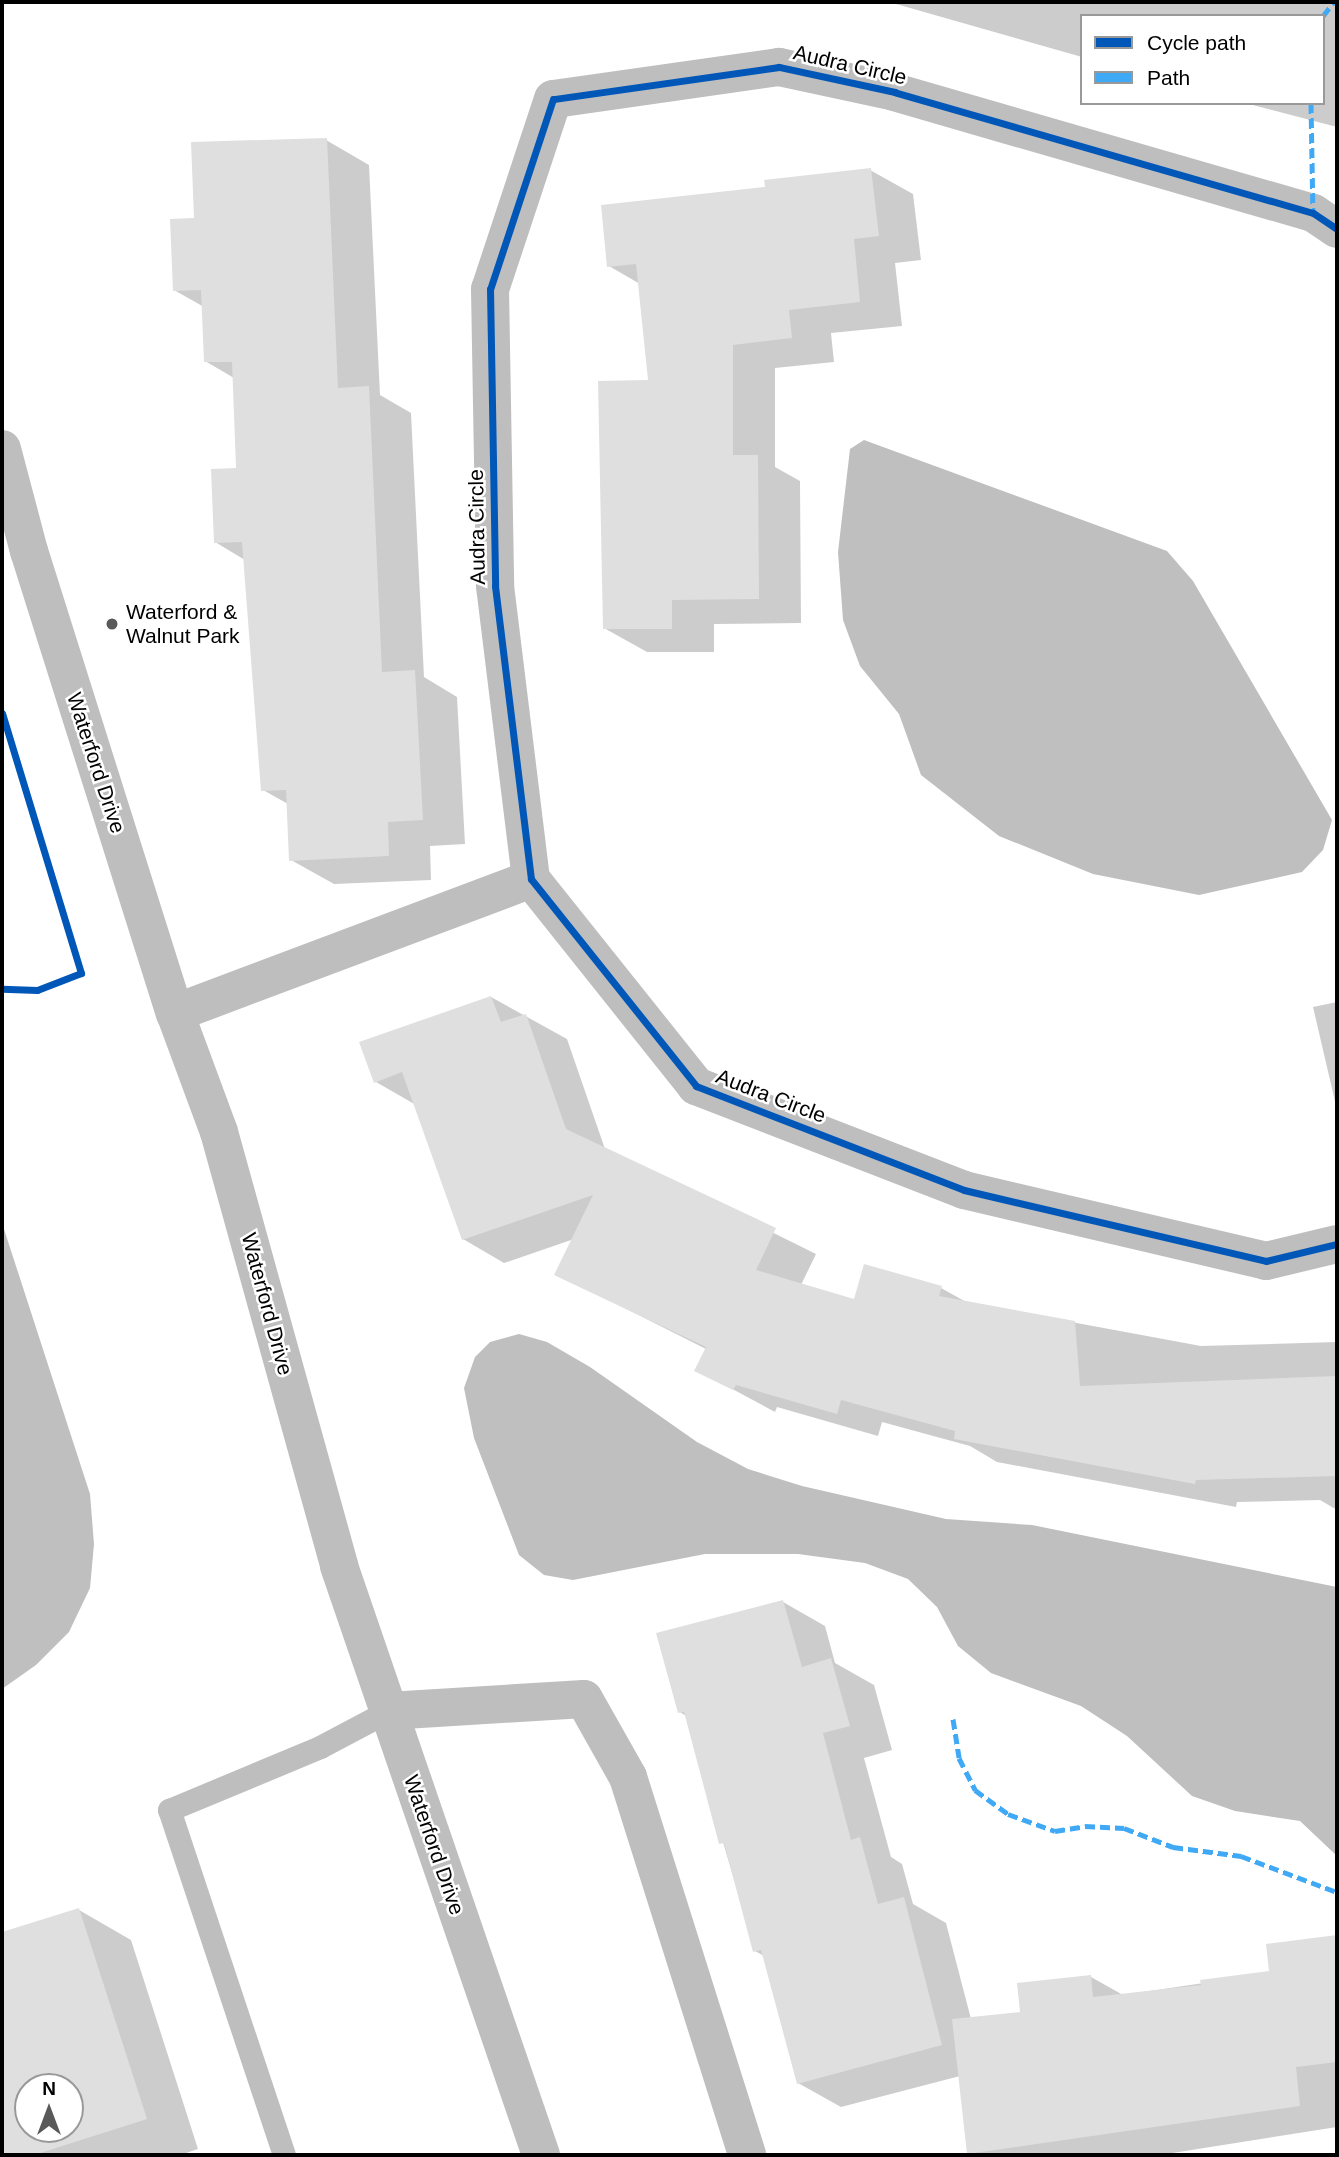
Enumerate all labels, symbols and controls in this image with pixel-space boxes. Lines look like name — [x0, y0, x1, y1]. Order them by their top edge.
legend — [1080, 14, 1325, 105]
text: Cycle path — [1147, 31, 1246, 54]
street label: Audra Circle — [791, 40, 909, 90]
text: Path — [1147, 66, 1190, 89]
street label: Audra Circle — [463, 469, 491, 585]
place label: Waterford & Walnut Park — [126, 599, 240, 649]
marker: Waterford & Walnut Park — [104, 616, 120, 632]
street label: Waterford Drive — [61, 690, 131, 836]
street label: Audra Circle — [713, 1064, 829, 1128]
street label: Waterford Drive — [236, 1230, 298, 1378]
street label: Waterford Drive — [398, 1772, 470, 1918]
north arrow — [14, 2073, 84, 2143]
text: N — [42, 2078, 56, 2099]

